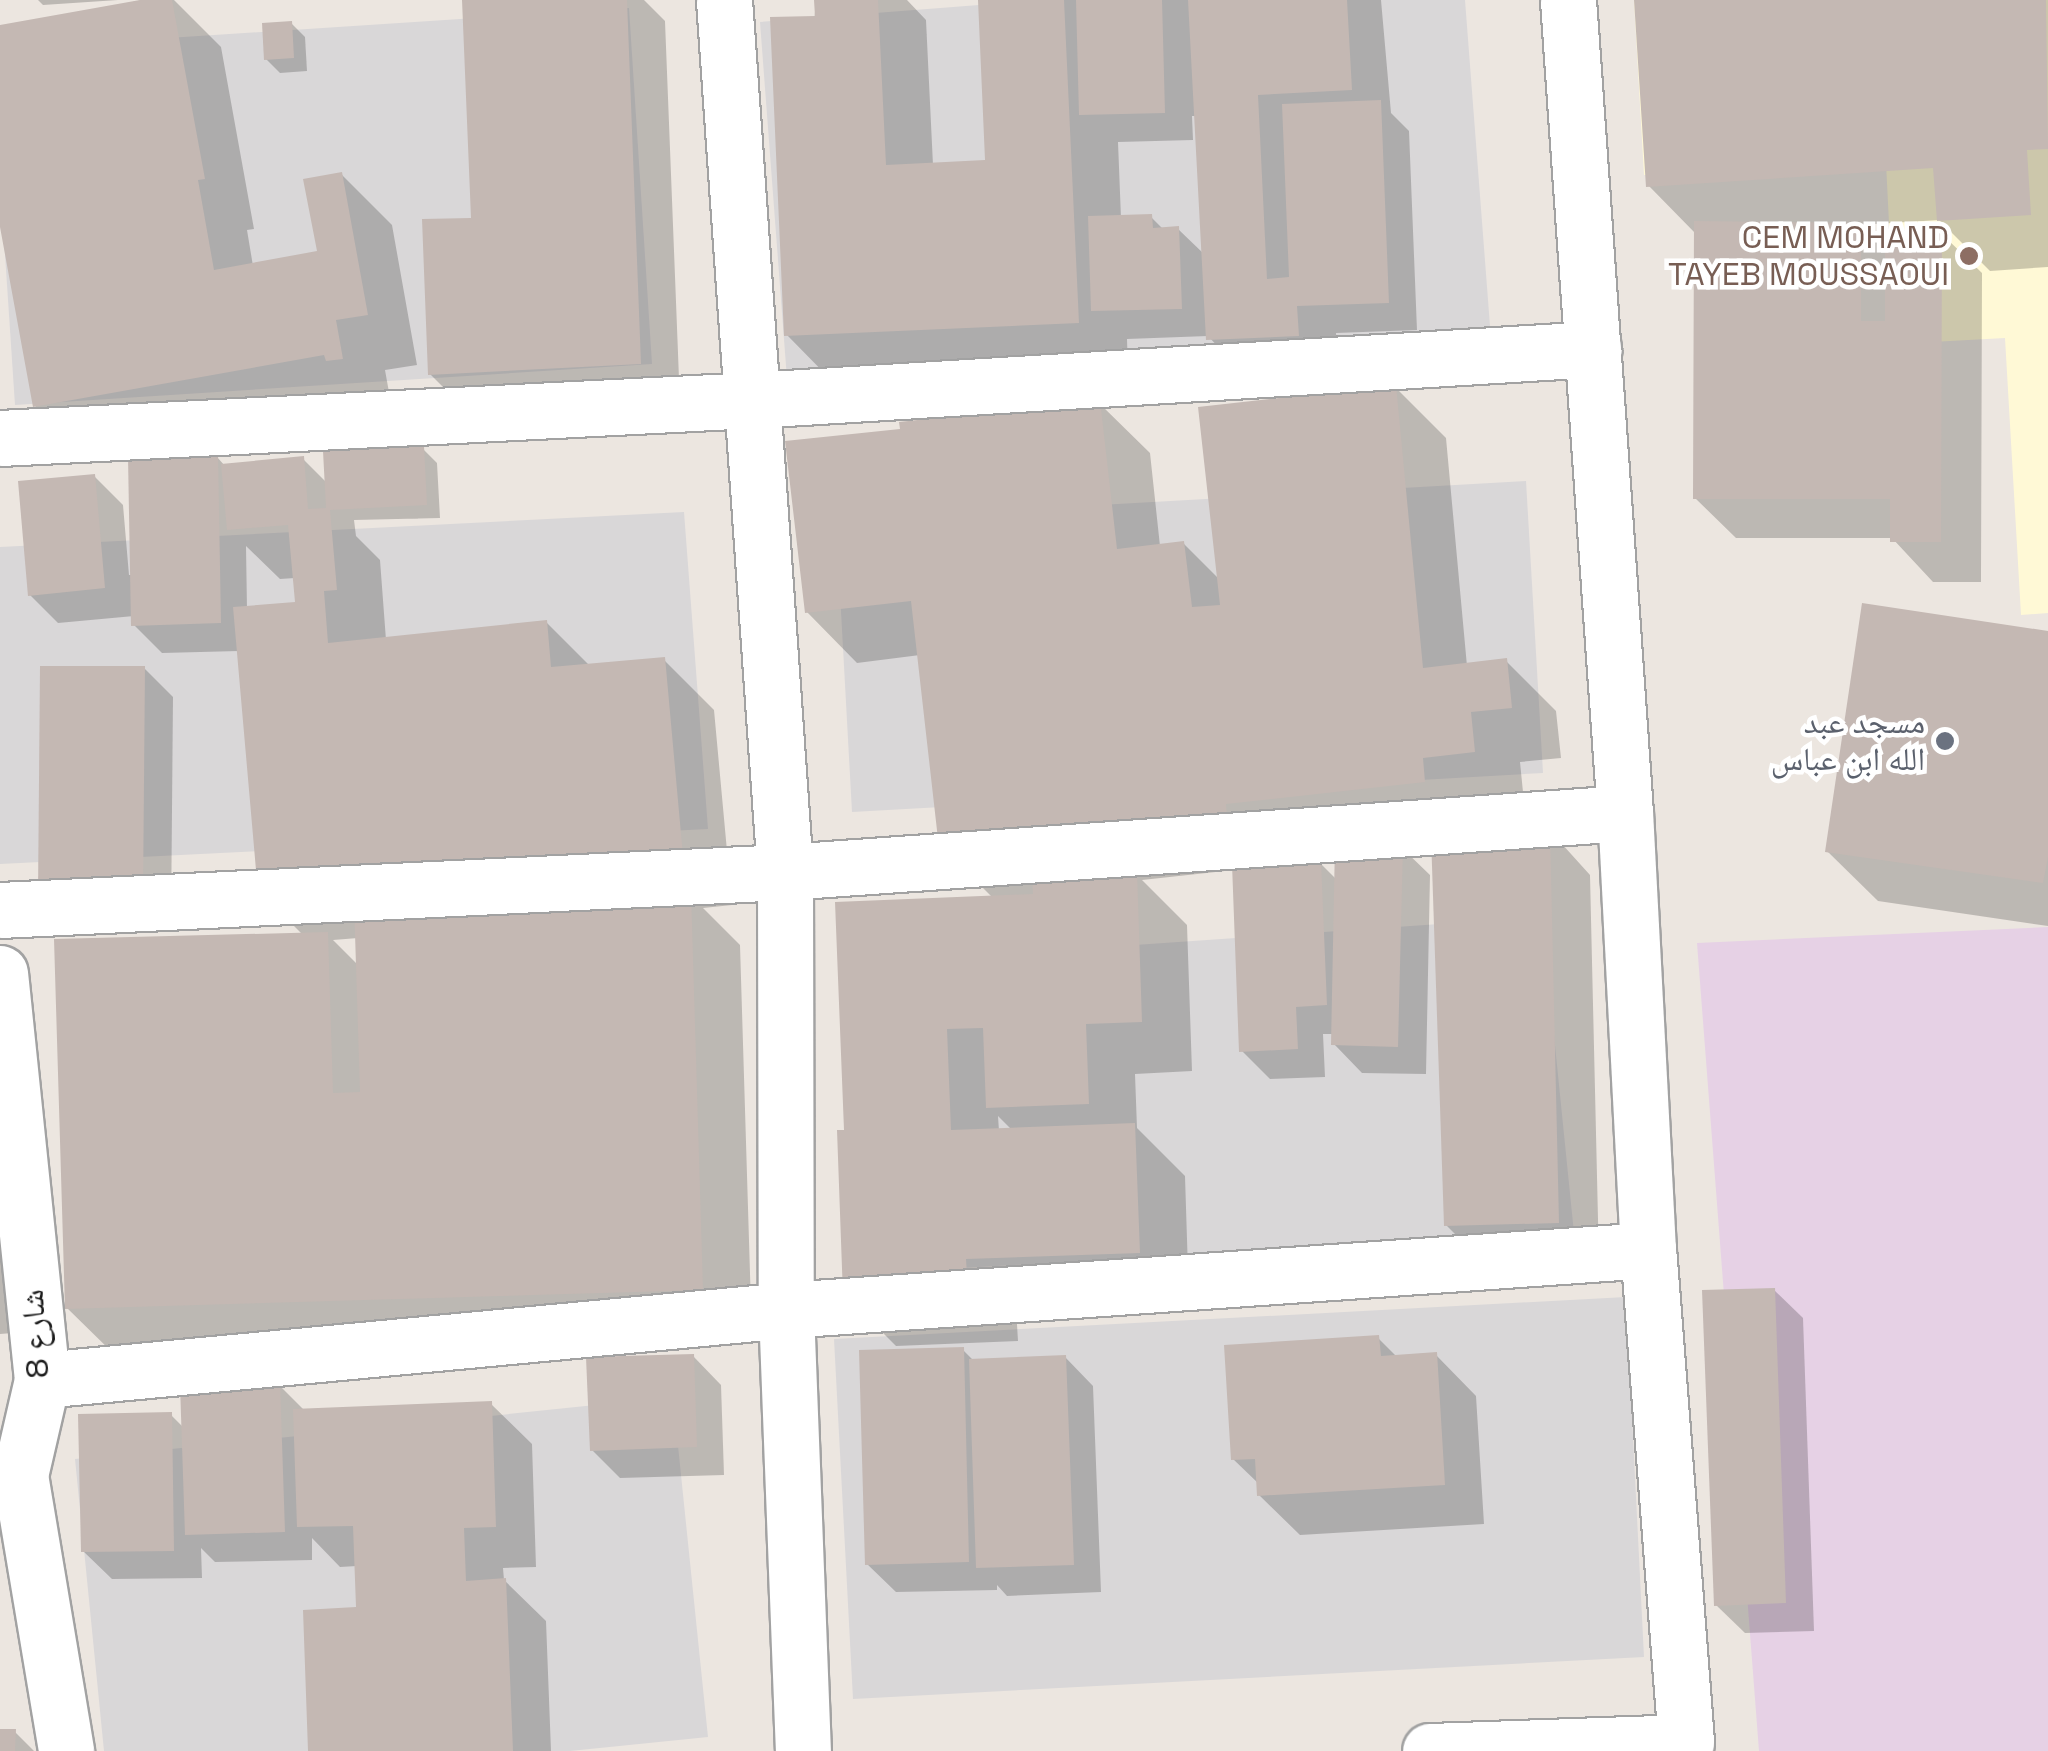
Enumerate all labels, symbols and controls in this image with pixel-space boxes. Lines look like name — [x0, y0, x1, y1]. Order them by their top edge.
place label: CEM MOHAND TAYEB MOUSSAOUI — [1668, 219, 1949, 294]
marker: CEM MOHAND TAYEB MOUSSAOUI — [1958, 245, 1980, 267]
place label: مسجد عبد الله ابن عباس — [1771, 704, 1925, 779]
marker: مسجد عبد الله ابن عباس — [1934, 730, 1956, 752]
street label: شارع 8 — [13, 1288, 57, 1380]

